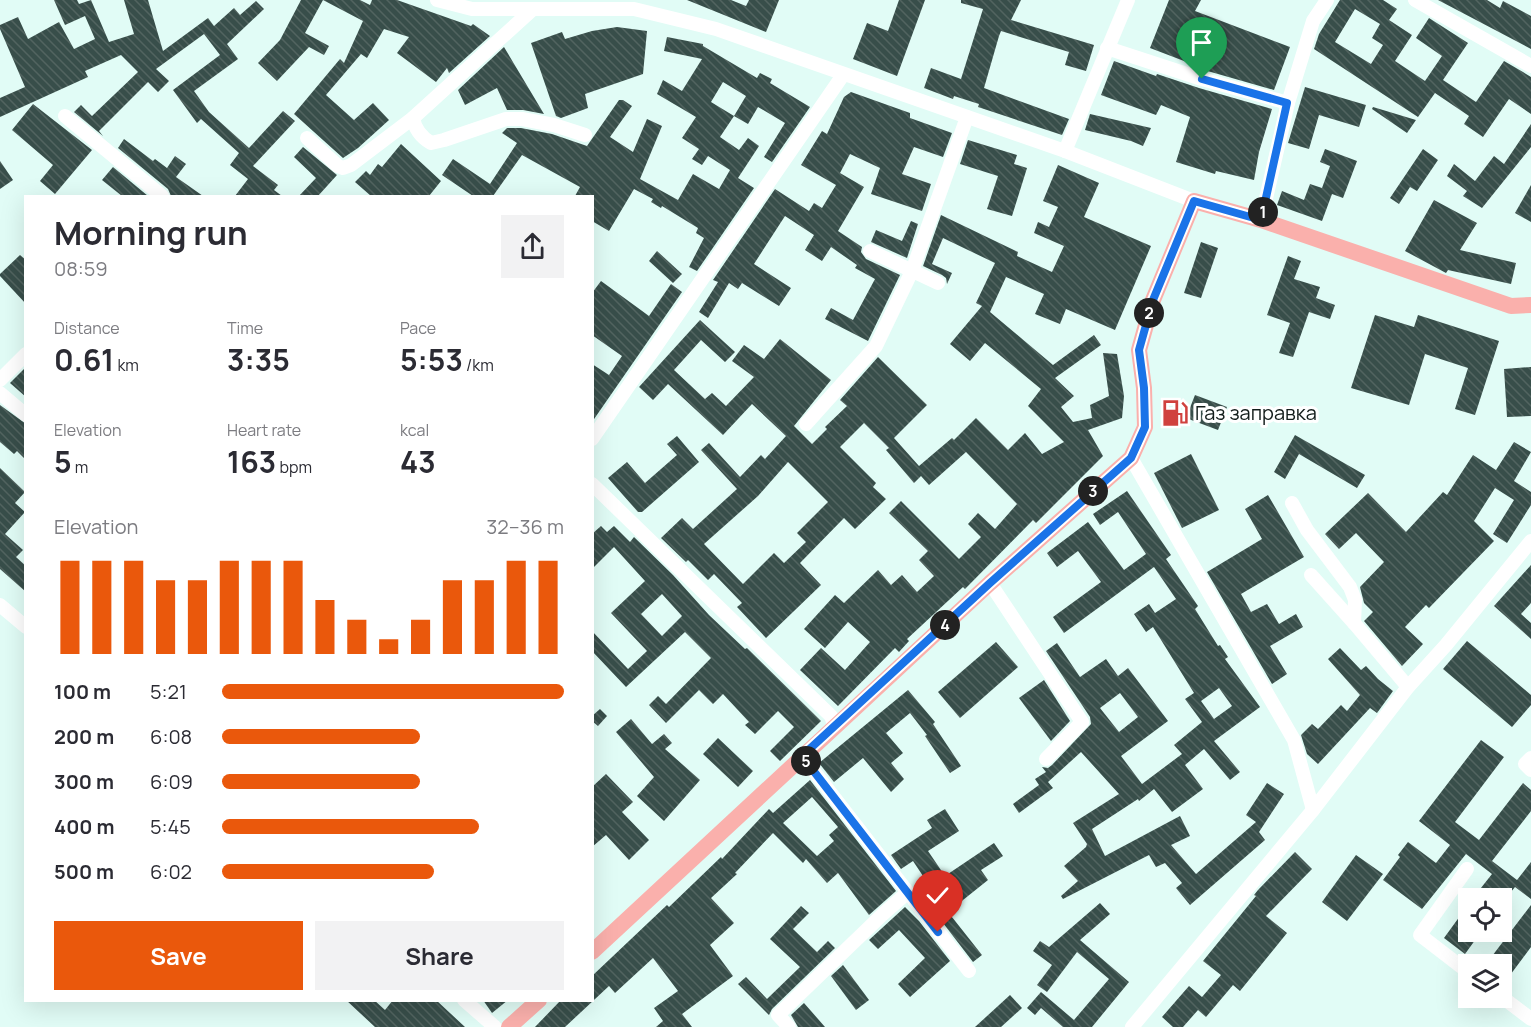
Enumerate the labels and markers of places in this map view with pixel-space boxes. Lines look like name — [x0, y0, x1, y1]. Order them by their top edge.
pin — [1176, 17, 1227, 79]
pin: 1 — [1248, 197, 1278, 227]
pin: 2 — [1134, 298, 1164, 328]
fuel station icon: Газ заправка — [1160, 398, 1190, 428]
place label: Газ заправка — [1195, 399, 1317, 426]
pin: 3 — [1078, 476, 1108, 506]
pin: 4 — [930, 610, 960, 640]
pin: 5 — [791, 746, 821, 776]
pin — [912, 870, 963, 932]

